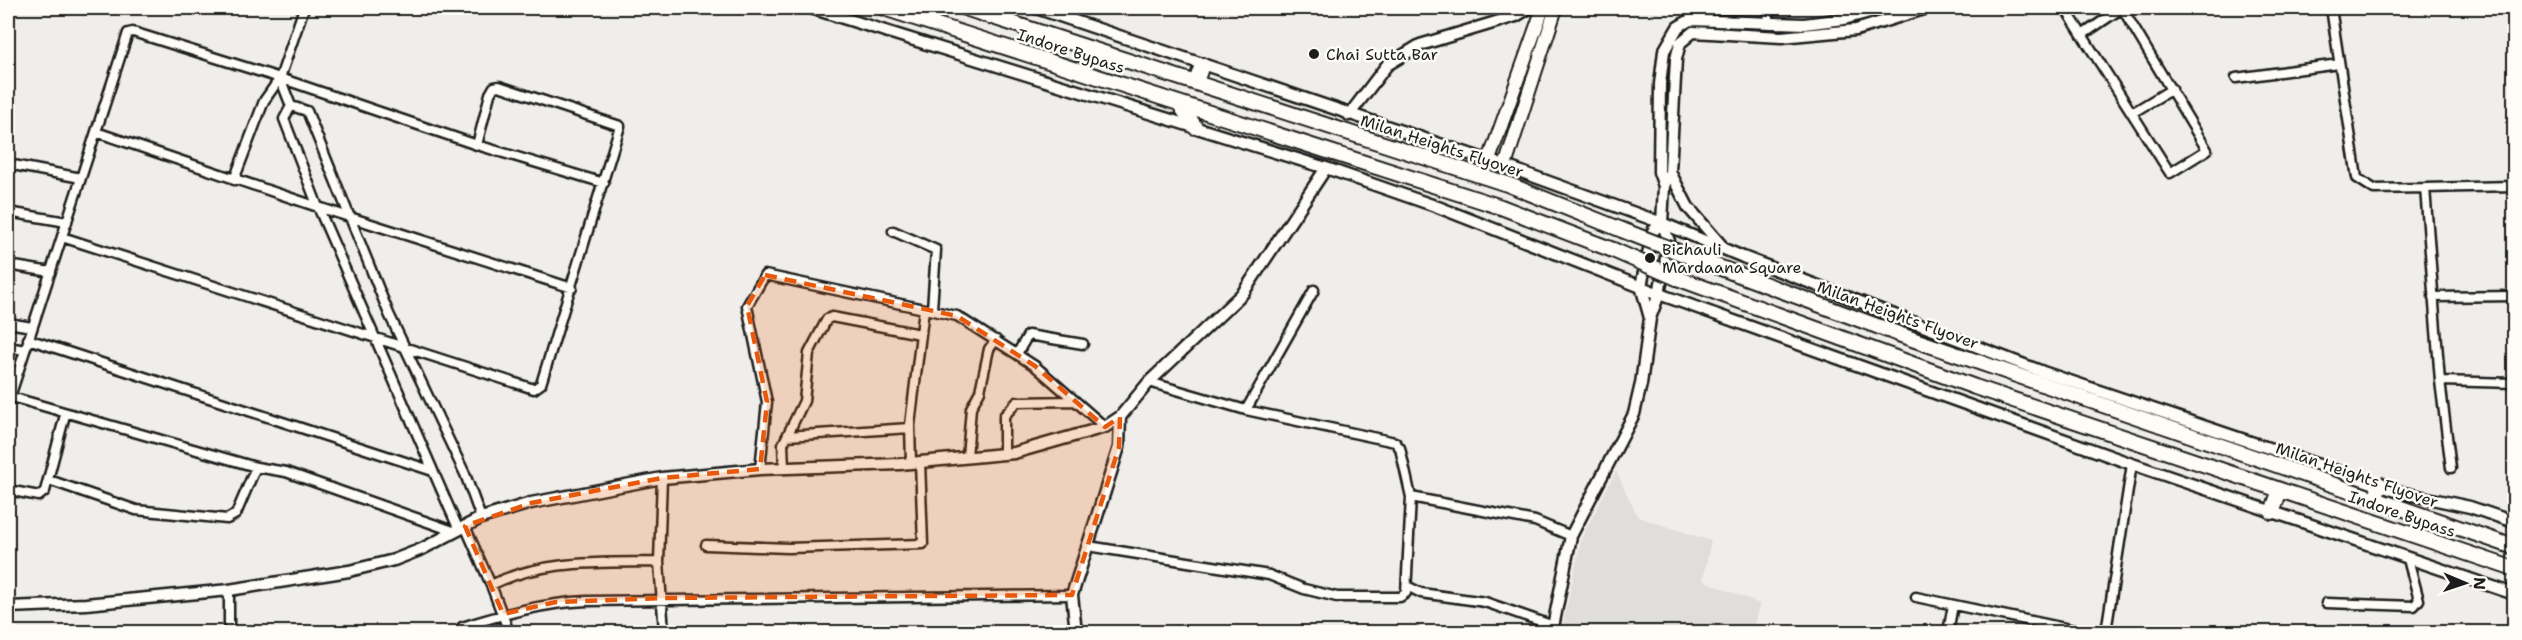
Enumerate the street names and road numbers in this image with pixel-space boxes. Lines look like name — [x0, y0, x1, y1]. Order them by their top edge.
street label: Indore Bypass — [1015, 24, 1128, 78]
street label: Milan Heights Flyover — [1358, 110, 1526, 182]
street label: Milan Heights Flyover — [1814, 276, 1982, 354]
street label: Milan Heights Flyover — [2273, 437, 2441, 513]
street label: Indore Bypass — [2346, 486, 2458, 542]

